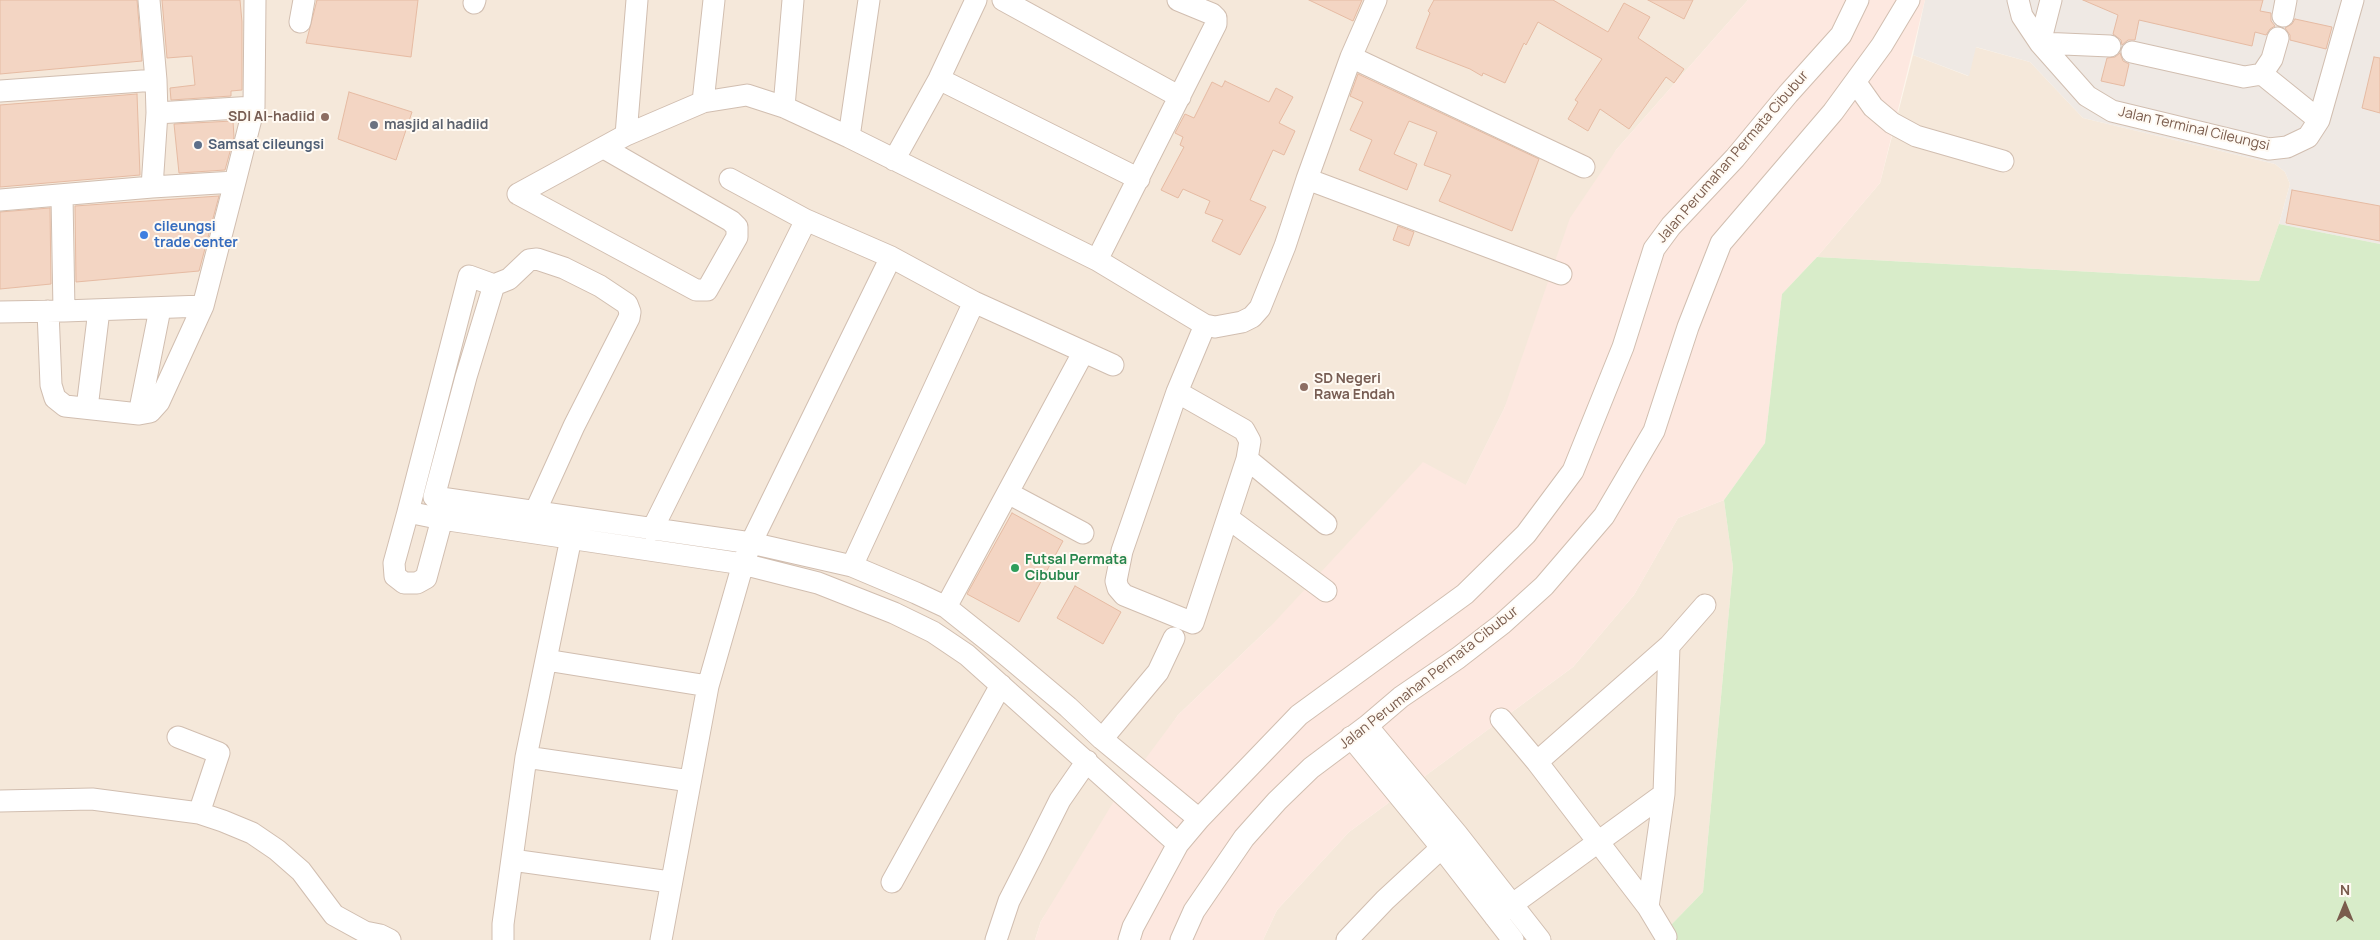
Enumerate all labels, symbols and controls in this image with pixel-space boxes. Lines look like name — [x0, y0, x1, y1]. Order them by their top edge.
street label: Jalan Perumahan Permata Cibubur — [1654, 68, 1812, 246]
street label: Jalan Terminal Cileungsi — [2117, 103, 2271, 155]
place label: SDI Al-hadiid — [228, 109, 315, 125]
marker: SDI Al-hadiid — [319, 111, 331, 123]
place label: masjid al hadiid — [384, 117, 488, 133]
marker: masjid al hadiid — [368, 119, 380, 131]
place label: Samsat cileungsi — [208, 137, 324, 153]
marker: Samsat cileungsi — [192, 139, 204, 151]
place label: cileungsi trade center — [154, 219, 238, 252]
marker: cileungsi trade center — [138, 229, 150, 241]
place label: SD Negeri Rawa Endah — [1314, 371, 1395, 404]
marker: SD Negeri Rawa Endah — [1298, 381, 1310, 393]
place label: Futsal Permata Cibubur — [1025, 552, 1127, 584]
marker: Futsal Permata Cibubur — [1009, 562, 1021, 574]
street label: Jalan Perumahan Permata Cibubur — [1336, 603, 1522, 753]
north arrow — [2320, 880, 2370, 930]
text: N — [2340, 880, 2350, 899]

